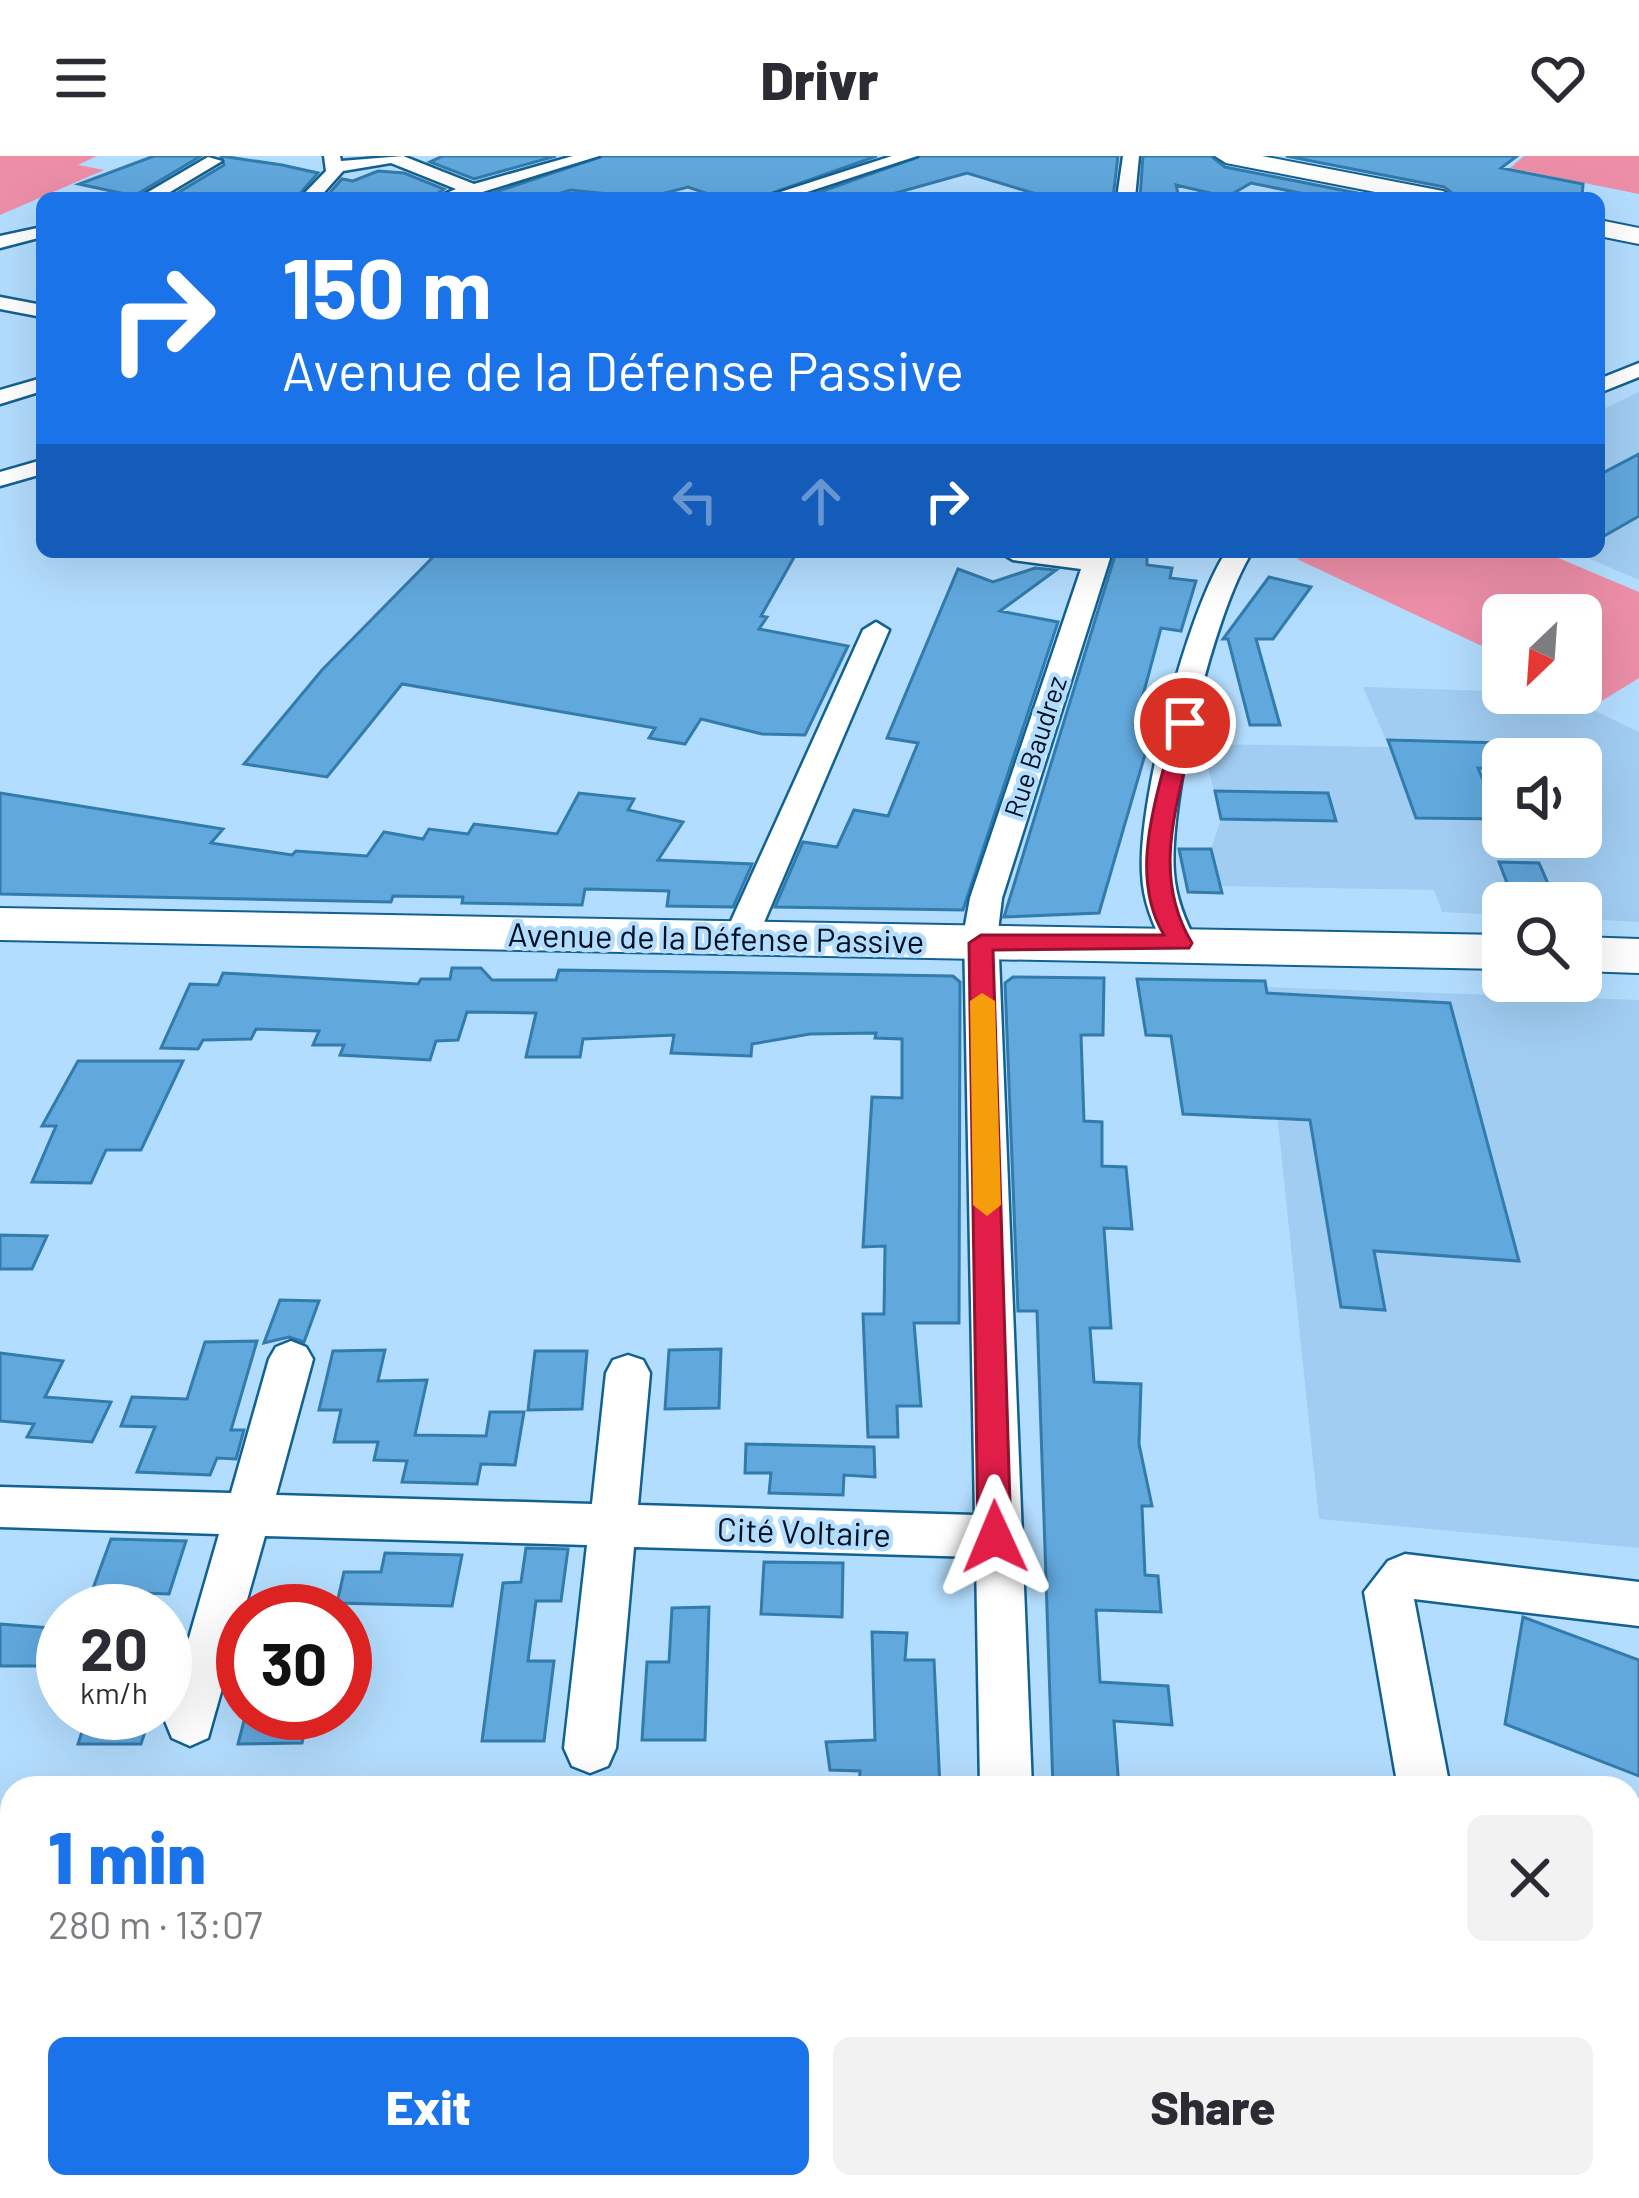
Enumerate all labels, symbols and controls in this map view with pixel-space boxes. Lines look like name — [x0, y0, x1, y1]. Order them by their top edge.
icon: menu — [48, 45, 114, 111]
icon: heart — [1525, 45, 1591, 111]
text: Drivr — [760, 46, 879, 111]
text: 150 m — [282, 235, 492, 336]
icon: right — [84, 240, 240, 396]
text: Avenue de la Défense Passive — [282, 337, 964, 402]
icon: left — [662, 468, 728, 534]
icon: ahead — [788, 468, 854, 534]
icon: right — [914, 468, 980, 534]
north arrow — [1482, 594, 1602, 714]
map controls — [1482, 594, 1602, 1002]
street label: Rue Baudrez — [996, 672, 1072, 821]
pin — [1134, 672, 1236, 774]
icon: arrive — [1152, 690, 1218, 756]
button: sound — [1482, 738, 1602, 858]
button: search — [1482, 882, 1602, 1002]
street label: Avenue de la Défense Passive — [507, 913, 925, 961]
position arrow — [932, 1474, 1058, 1600]
street label: Cité Voltaire — [716, 1508, 892, 1554]
speed limit sign: 30 — [216, 1584, 372, 1740]
text: 20 — [80, 1611, 148, 1683]
text: km/h — [80, 1674, 148, 1710]
text: 1 min — [48, 1812, 206, 1898]
button: close — [1467, 1815, 1593, 1941]
text: 280 m · 13:07 — [48, 1900, 263, 1947]
button: Exit — [48, 2037, 809, 2175]
button: Share — [833, 2037, 1593, 2175]

